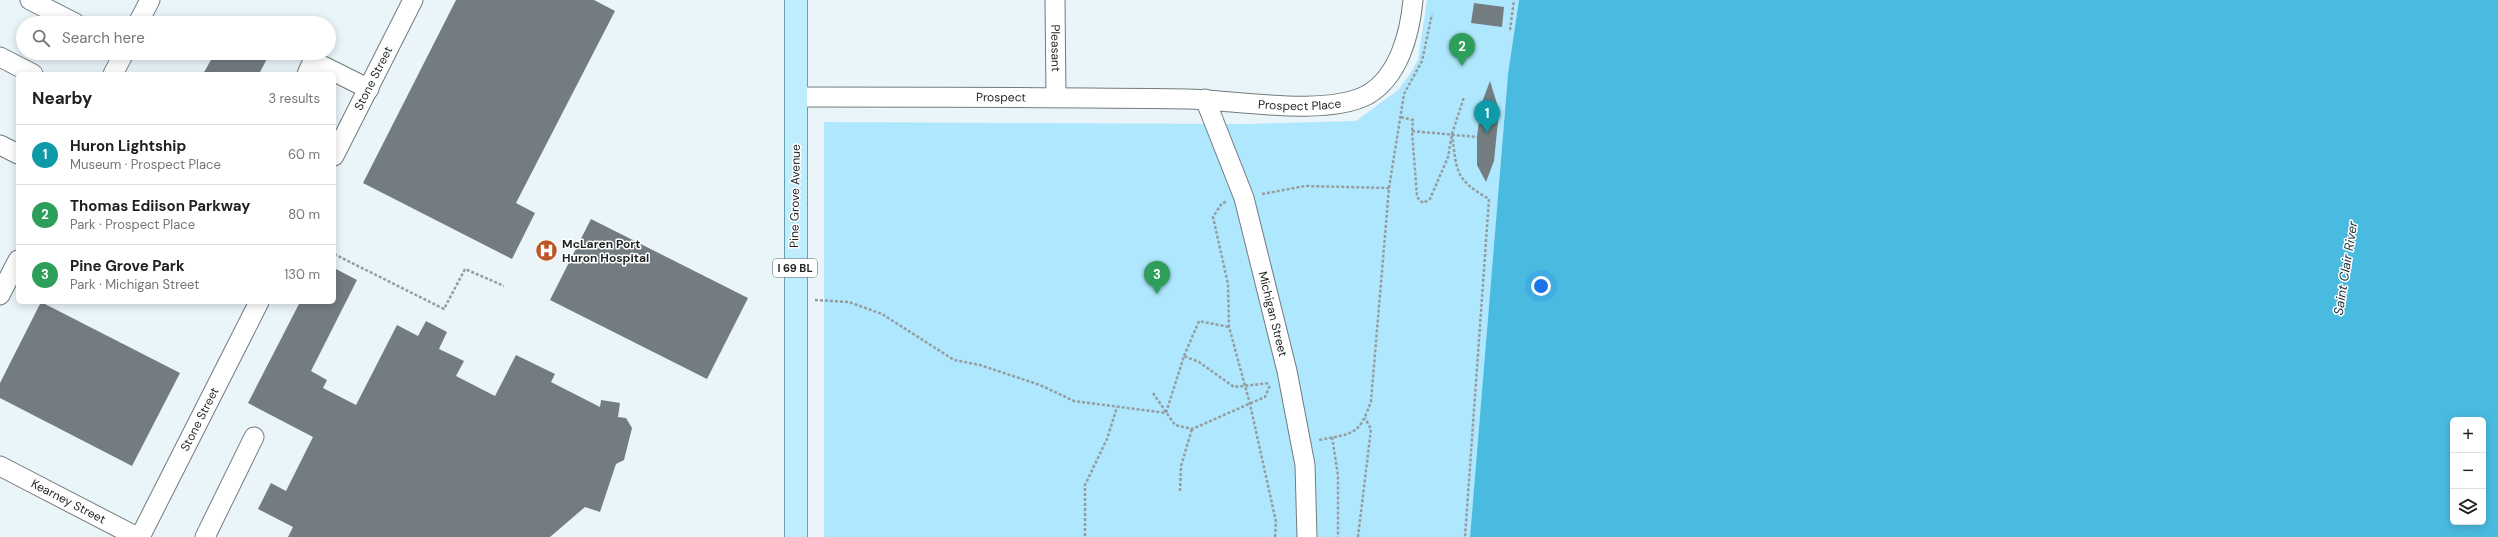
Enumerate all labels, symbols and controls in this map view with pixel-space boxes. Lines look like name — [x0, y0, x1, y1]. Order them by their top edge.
search box — [16, 16, 336, 60]
street label: Pleasant — [1047, 24, 1064, 72]
icon: search — [30, 27, 52, 49]
text: Search here — [62, 28, 145, 48]
pin: 2 — [1449, 33, 1475, 66]
street label: Stone Street — [350, 43, 396, 113]
text: Nearby — [32, 87, 92, 109]
street label: Prospect — [976, 89, 1026, 105]
text: 3 results — [268, 90, 320, 107]
street label: Prospect Place — [1258, 95, 1343, 114]
pin: 1 — [1474, 100, 1500, 133]
text: Huron Lightship — [70, 136, 186, 156]
street label: Pine Grove Avenue — [786, 144, 804, 248]
text: 1 — [43, 146, 47, 163]
text: 60 m — [288, 146, 320, 163]
text: Museum · Prospect Place — [70, 156, 221, 173]
text: Thomas Ediison Parkway — [70, 196, 250, 216]
text: 2 — [41, 206, 49, 223]
text: 80 m — [288, 206, 320, 223]
text: Park · Prospect Place — [70, 216, 195, 233]
water label: Saint Clair River — [2330, 219, 2362, 316]
place label: McLaren Port Huron Hospital — [562, 236, 649, 266]
hospital icon: McLaren Port Huron Hospital — [533, 238, 559, 264]
text: Pine Grove Park — [70, 256, 185, 276]
road number: I 69 BL — [773, 259, 817, 277]
pin: 3 — [1144, 261, 1170, 294]
text: 3 — [41, 266, 49, 283]
text: 130 m — [284, 266, 320, 283]
street label: Michigan Street — [1255, 270, 1291, 359]
text: Park · Michigan Street — [70, 276, 199, 293]
your location — [1531, 276, 1551, 296]
street label: Stone Street — [177, 384, 223, 454]
map controls — [2450, 417, 2486, 525]
button: + — [2450, 417, 2486, 453]
button: − — [2450, 453, 2486, 489]
street label: Kearney Street — [28, 475, 109, 527]
button: layers — [2450, 489, 2486, 525]

